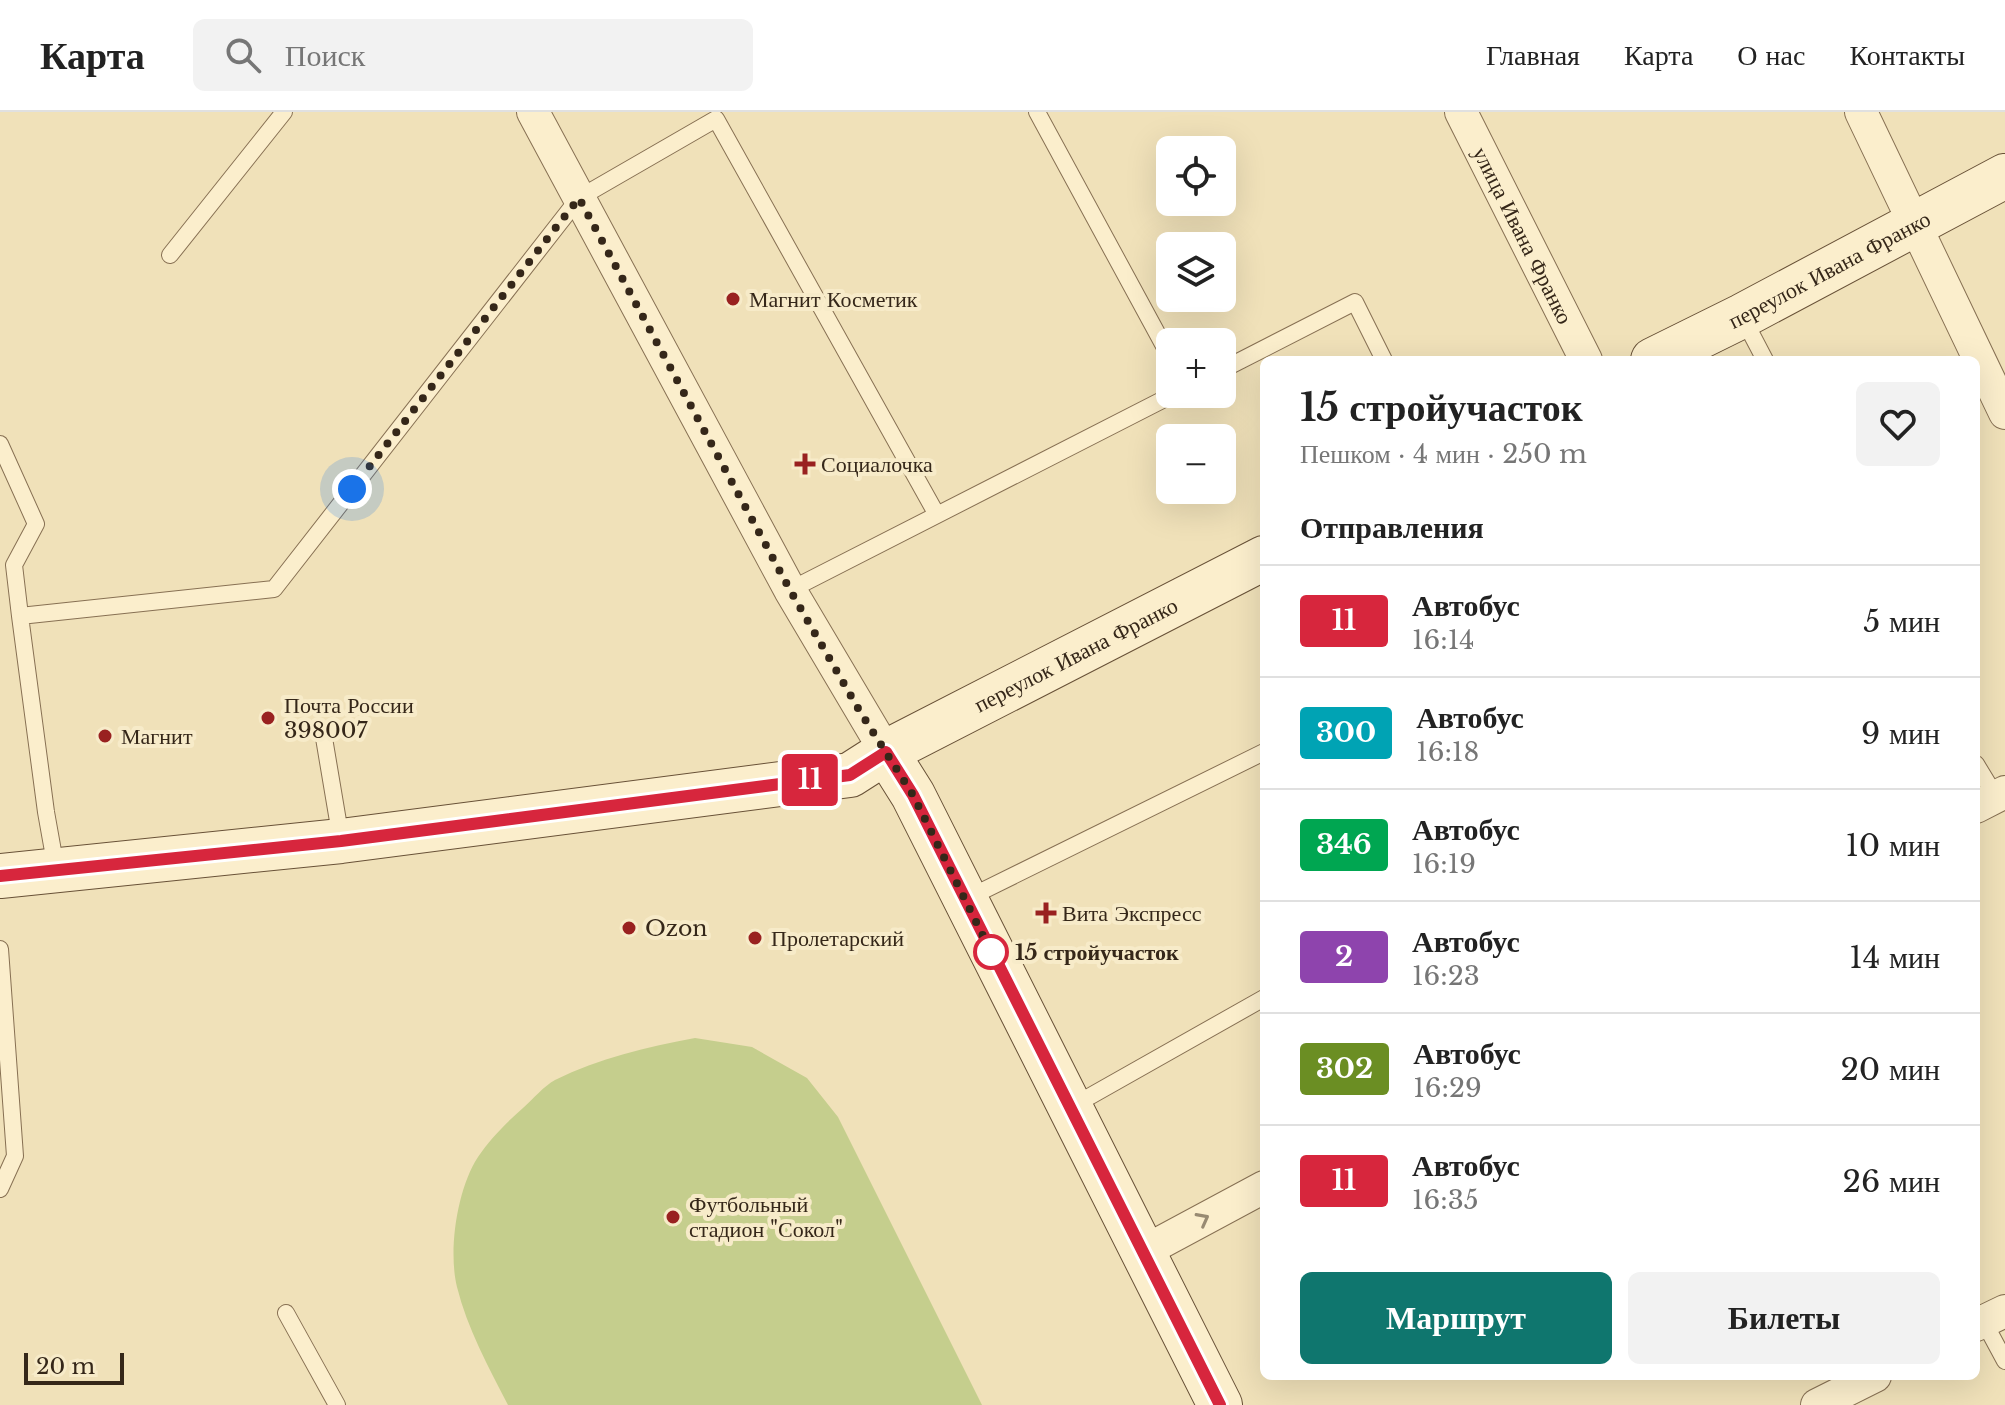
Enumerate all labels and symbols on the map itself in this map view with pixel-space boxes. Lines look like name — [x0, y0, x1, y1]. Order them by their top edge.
street label: улица Ивана Франко — [1467, 142, 1579, 328]
street label: переулок Ивана Франко — [1724, 205, 1935, 334]
place label: Магнит Косметик — [749, 286, 918, 313]
marker: Магнит Косметик — [724, 290, 742, 308]
place label: Социалочка — [821, 451, 933, 478]
marker: Социалочка — [796, 455, 814, 473]
your location — [332, 469, 372, 509]
street label: переулок Ивана Франко — [969, 591, 1182, 718]
place label: Почта России 398007 — [284, 692, 414, 744]
marker: Почта России 398007 — [259, 709, 277, 727]
place label: Магнит — [121, 723, 193, 750]
marker: Магнит — [96, 727, 114, 745]
line badge: 11 — [774, 754, 846, 806]
place label: Вита Экспресс — [1062, 900, 1202, 927]
marker: Вита Экспресс — [1037, 904, 1055, 922]
place label: Ozon — [645, 915, 707, 942]
marker: Ozon — [620, 919, 638, 937]
place label: Пролетарский — [771, 925, 904, 952]
marker: Пролетарский — [746, 929, 764, 947]
marker: 15 стройучасток — [974, 935, 1008, 969]
place label: 15 стройучасток — [1015, 939, 1179, 966]
place label: Футбольный стадион "Сокол" — [689, 1191, 843, 1243]
marker: Футбольный стадион "Сокол" — [664, 1208, 682, 1226]
one-way arrow — [1195, 1213, 1210, 1228]
scale bar — [24, 1349, 124, 1385]

